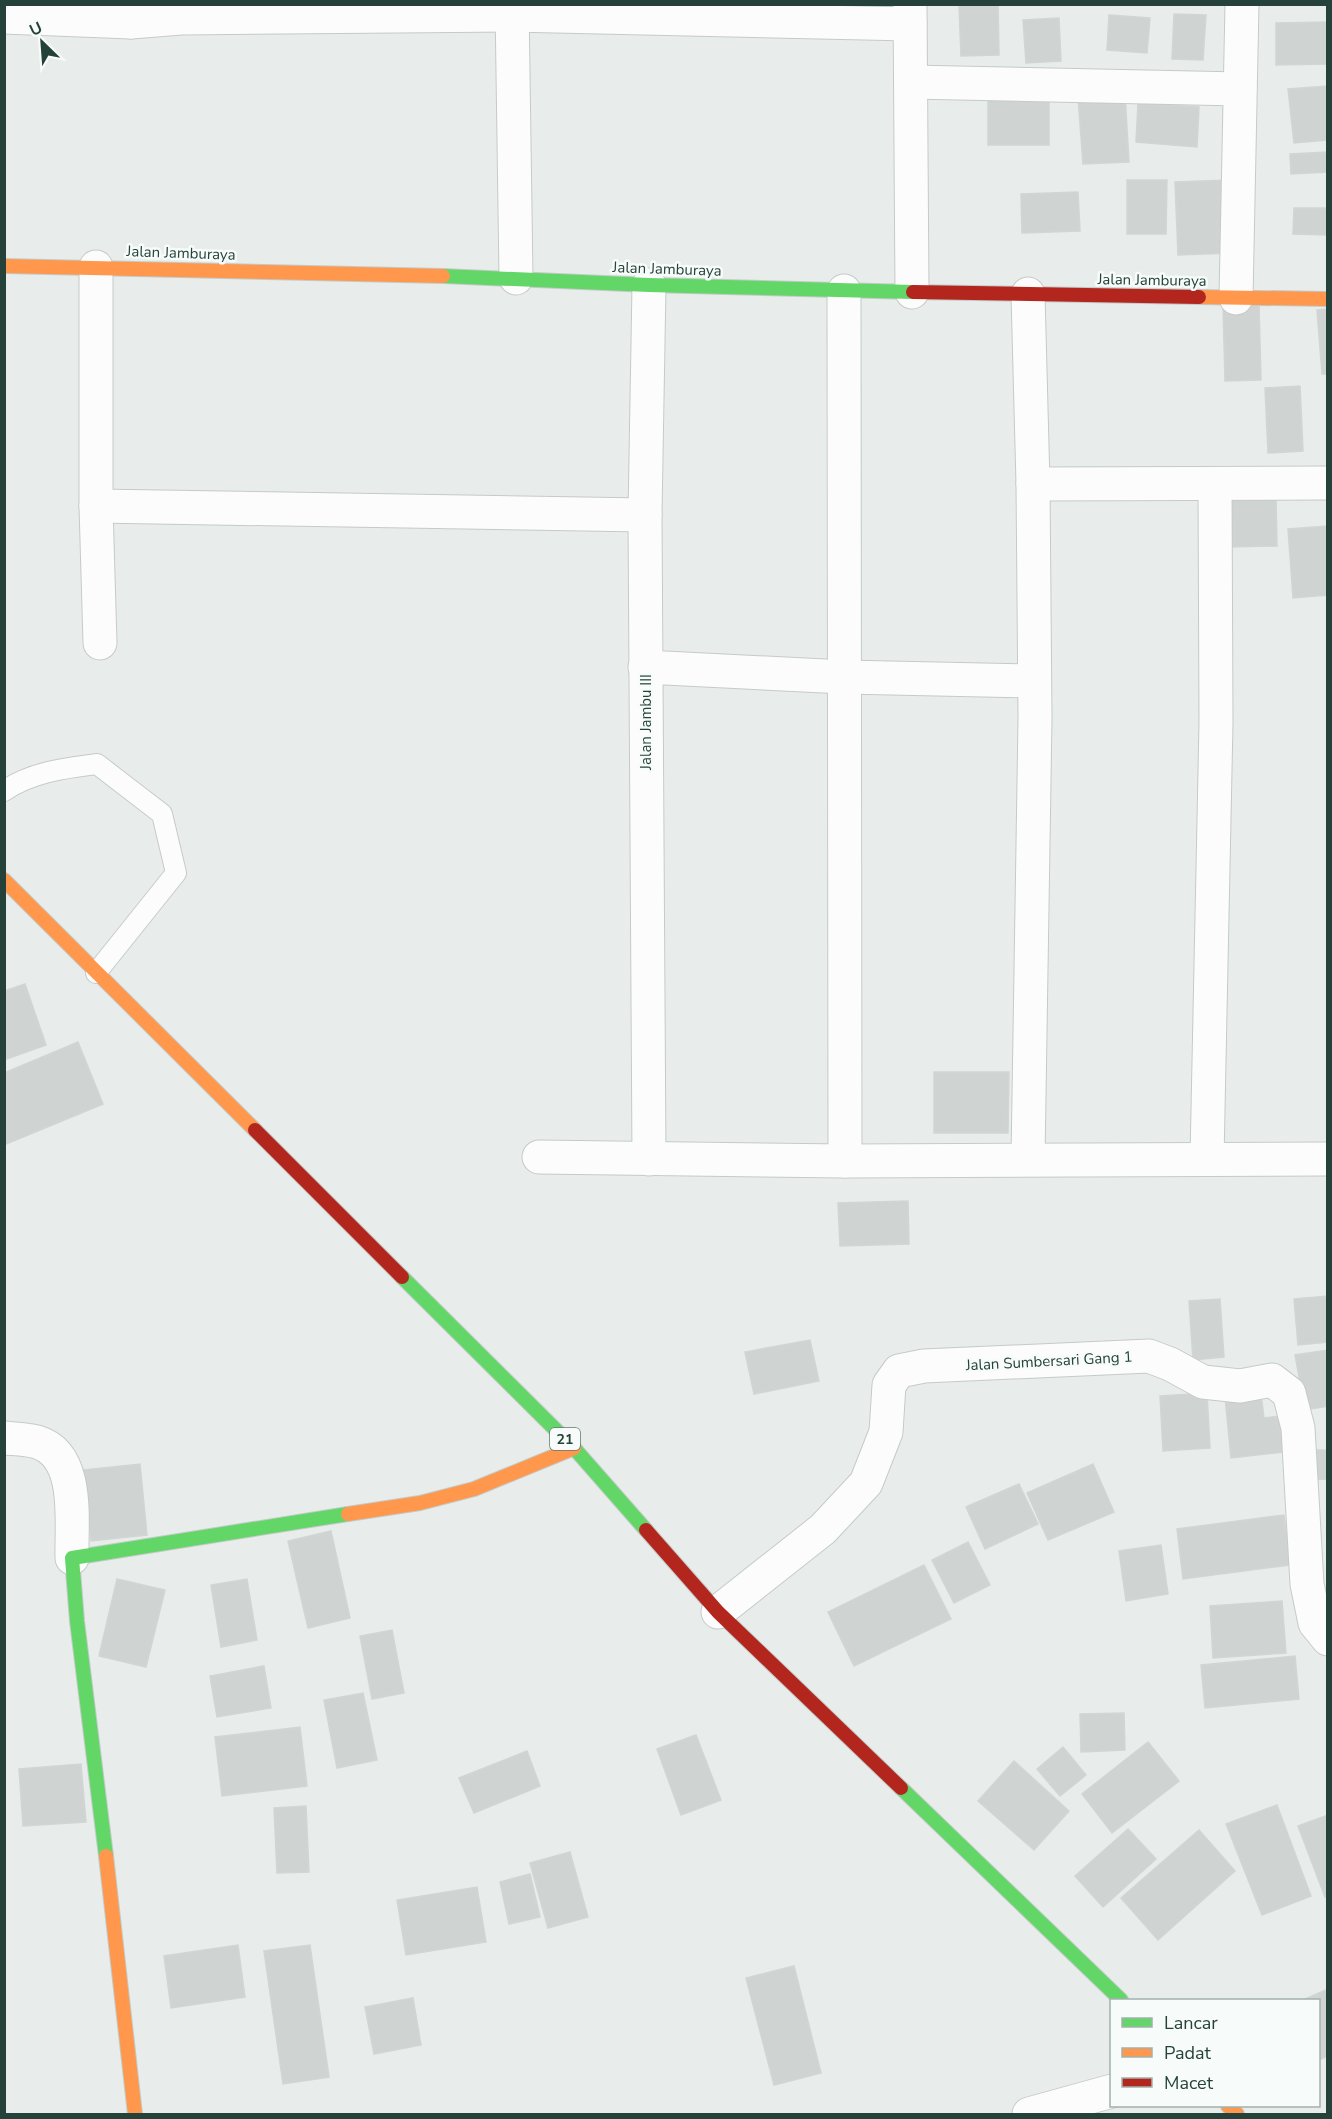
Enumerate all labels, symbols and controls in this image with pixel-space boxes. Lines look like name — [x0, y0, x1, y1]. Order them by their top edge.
north arrow — [12, 12, 72, 72]
text: U — [26, 17, 46, 42]
street label: Jalan Jamburaya — [125, 241, 236, 265]
street label: Jalan Jamburaya — [611, 257, 722, 281]
street label: Jalan Jamburaya — [1096, 269, 1207, 291]
street label: Jalan Jambu III — [636, 674, 656, 771]
street label: Jalan Sumbersari Gang 1 — [964, 1347, 1133, 1375]
road number: 21 — [550, 1428, 580, 1450]
legend — [1110, 1999, 1320, 2107]
text: Lancar — [1164, 2011, 1218, 2035]
text: Padat — [1164, 2041, 1212, 2065]
text: Macet — [1164, 2071, 1214, 2095]

